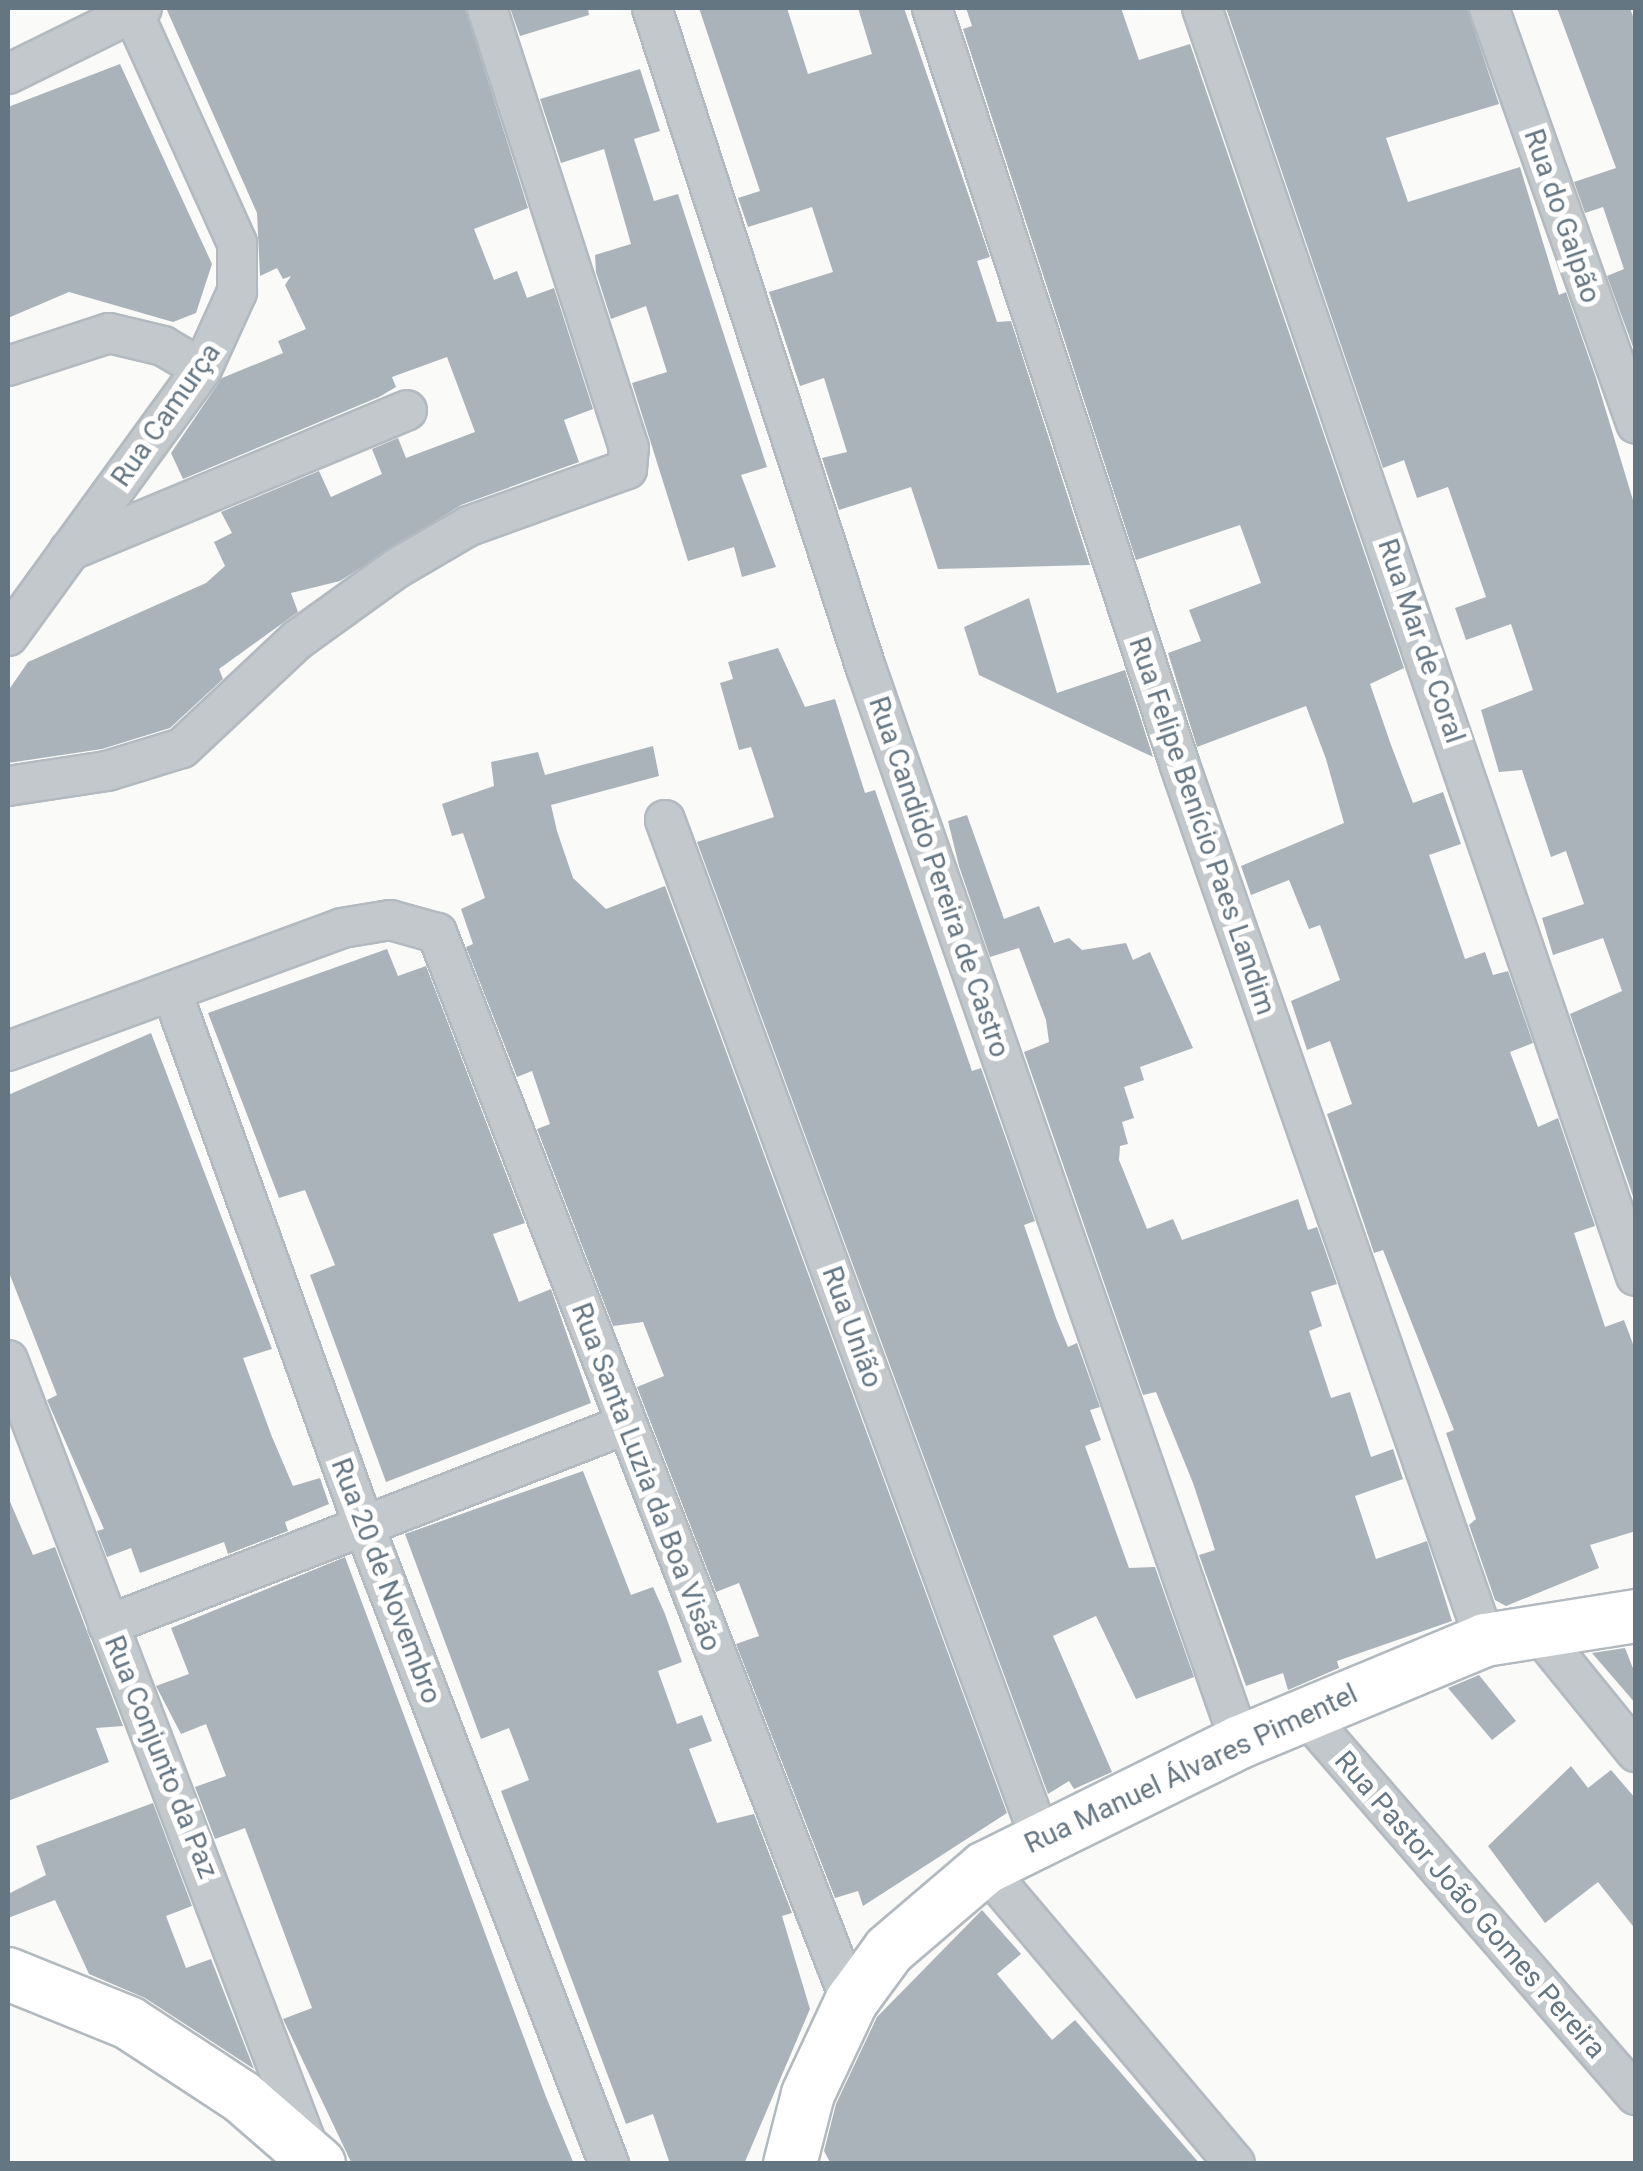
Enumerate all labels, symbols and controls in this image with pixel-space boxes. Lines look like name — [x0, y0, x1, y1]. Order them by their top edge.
street label: Rua do Galpão — [1517, 125, 1607, 307]
street label: Rua Camurça — [104, 337, 228, 493]
street label: Rua Mar de Coral — [1370, 534, 1472, 748]
street label: Rua Felipe Benício Paes Landim — [1121, 633, 1283, 1019]
street label: Rua Candido Pereira de Castro — [861, 692, 1017, 1062]
street label: Rua União — [815, 1262, 889, 1392]
street label: Rua Santa Luzia da Boa Visão — [564, 1298, 728, 1656]
street label: Rua 20 de Novembro — [324, 1453, 448, 1709]
street label: Rua Conjunto da Paz — [97, 1631, 225, 1883]
street label: Rua Manuel Álvares Pimentel — [1019, 1677, 1363, 1861]
street label: Rua Pastor João Gomes Pereira — [1327, 1744, 1613, 2066]

